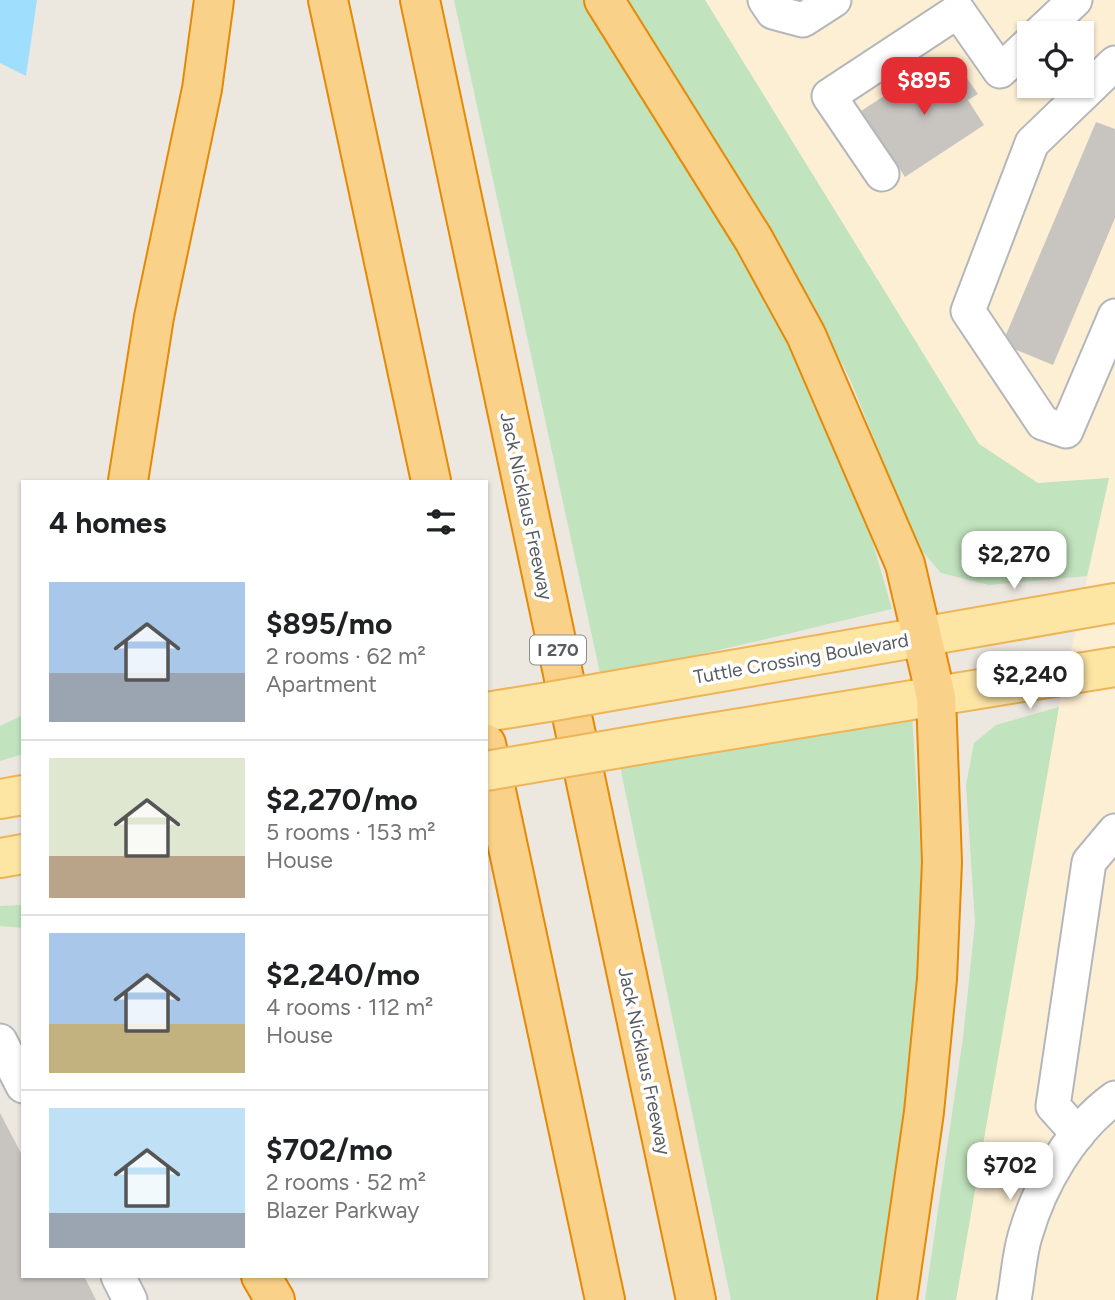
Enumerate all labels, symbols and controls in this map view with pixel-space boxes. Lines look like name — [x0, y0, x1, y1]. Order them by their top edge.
map controls — [1017, 21, 1094, 98]
button: locate — [1017, 21, 1094, 98]
pin: $895 — [883, 58, 965, 117]
text: $895 — [897, 66, 951, 94]
street label: Jack Nicklaus Freeway — [495, 410, 558, 602]
icon: filters — [422, 503, 460, 541]
text: 4 homes — [49, 504, 166, 541]
pin: $2,270 — [957, 532, 1071, 591]
text: $2,270 — [978, 540, 1050, 568]
text: $895/mo — [266, 605, 392, 642]
icon: home — [105, 610, 189, 694]
street label: Tuttle Crossing Boulevard — [692, 628, 910, 689]
road number: I 270 — [530, 636, 586, 664]
text: 2 rooms · 62 m² — [266, 642, 426, 670]
pin: $2,240 — [973, 652, 1087, 711]
text: $2,240 — [993, 660, 1067, 688]
text: Apartment — [266, 670, 377, 698]
text: $2,270/mo — [266, 781, 418, 818]
icon: home — [105, 786, 189, 870]
text: 5 rooms · 153 m² — [266, 818, 436, 846]
text: House — [266, 846, 333, 874]
text: $2,240/mo — [266, 956, 420, 993]
icon: home — [105, 961, 189, 1045]
street label: Jack Nicklaus Freeway — [613, 965, 676, 1157]
text: 4 rooms · 112 m² — [266, 993, 433, 1021]
text: House — [266, 1021, 333, 1049]
text: $702/mo — [266, 1131, 393, 1168]
icon: home — [105, 1136, 189, 1220]
pin: $702 — [969, 1142, 1051, 1202]
text: $702 — [983, 1151, 1037, 1179]
text: 2 rooms · 52 m² — [266, 1168, 426, 1196]
text: Blazer Parkway — [266, 1196, 419, 1224]

